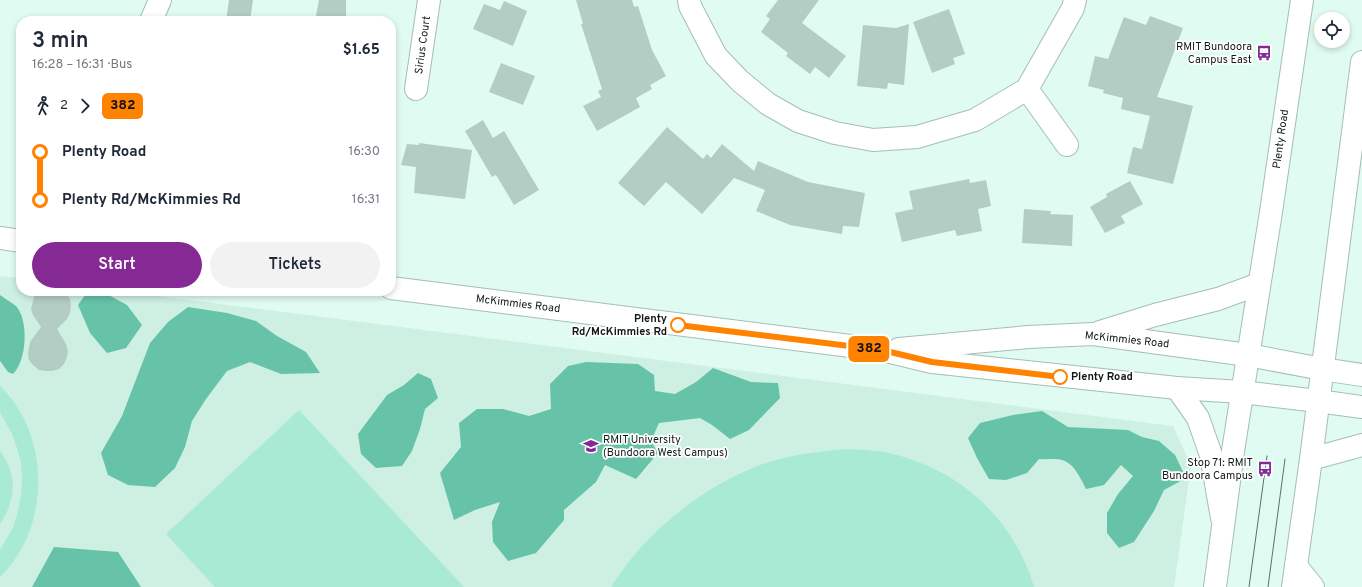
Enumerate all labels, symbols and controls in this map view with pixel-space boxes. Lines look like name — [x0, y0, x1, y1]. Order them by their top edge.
map controls — [1314, 12, 1350, 48]
button: locate — [1314, 12, 1350, 48]
street label: Sirius Court — [412, 15, 434, 75]
text: 3 min — [32, 28, 88, 55]
place label: RMIT Bundoora Campus East — [1176, 40, 1252, 67]
text: $1.65 — [343, 41, 380, 60]
bus stop icon: RMIT Bundoora Campus East — [1255, 44, 1273, 62]
text: 16:28 – 16:31 · Bus — [32, 57, 132, 73]
icon: walk — [32, 95, 54, 117]
icon: forward — [74, 95, 96, 117]
text: 382 — [110, 97, 135, 114]
text: 2 — [60, 98, 68, 114]
street label: Plenty Road — [1270, 108, 1292, 170]
text: Plenty Road — [62, 143, 146, 162]
text: 16:30 — [348, 144, 380, 160]
text: Plenty Rd/McKimmies Rd — [62, 191, 241, 210]
text: 16:31 — [352, 192, 380, 208]
button: Start — [32, 242, 202, 288]
button: Tickets — [210, 242, 380, 288]
street label: McKimmies Road — [475, 292, 561, 316]
place label: Plenty Rd/McKimmies Rd — [572, 312, 667, 339]
marker: Plenty Rd/McKimmies Rd — [670, 317, 686, 333]
street label: McKimmies Road — [1084, 329, 1170, 351]
line badge: 382 — [846, 336, 892, 362]
text: 382 — [856, 340, 882, 357]
marker: Plenty Road — [1052, 369, 1068, 385]
place label: Plenty Road — [1071, 370, 1133, 384]
place label: RMIT University (Bundoora West Campus) — [603, 433, 728, 460]
school or university icon: RMIT University (Bundoora West Campus) — [582, 437, 600, 455]
place label: Stop 71: RMIT Bundoora Campus — [1162, 456, 1253, 483]
bus stop icon: Stop 71: RMIT Bundoora Campus — [1256, 460, 1274, 478]

